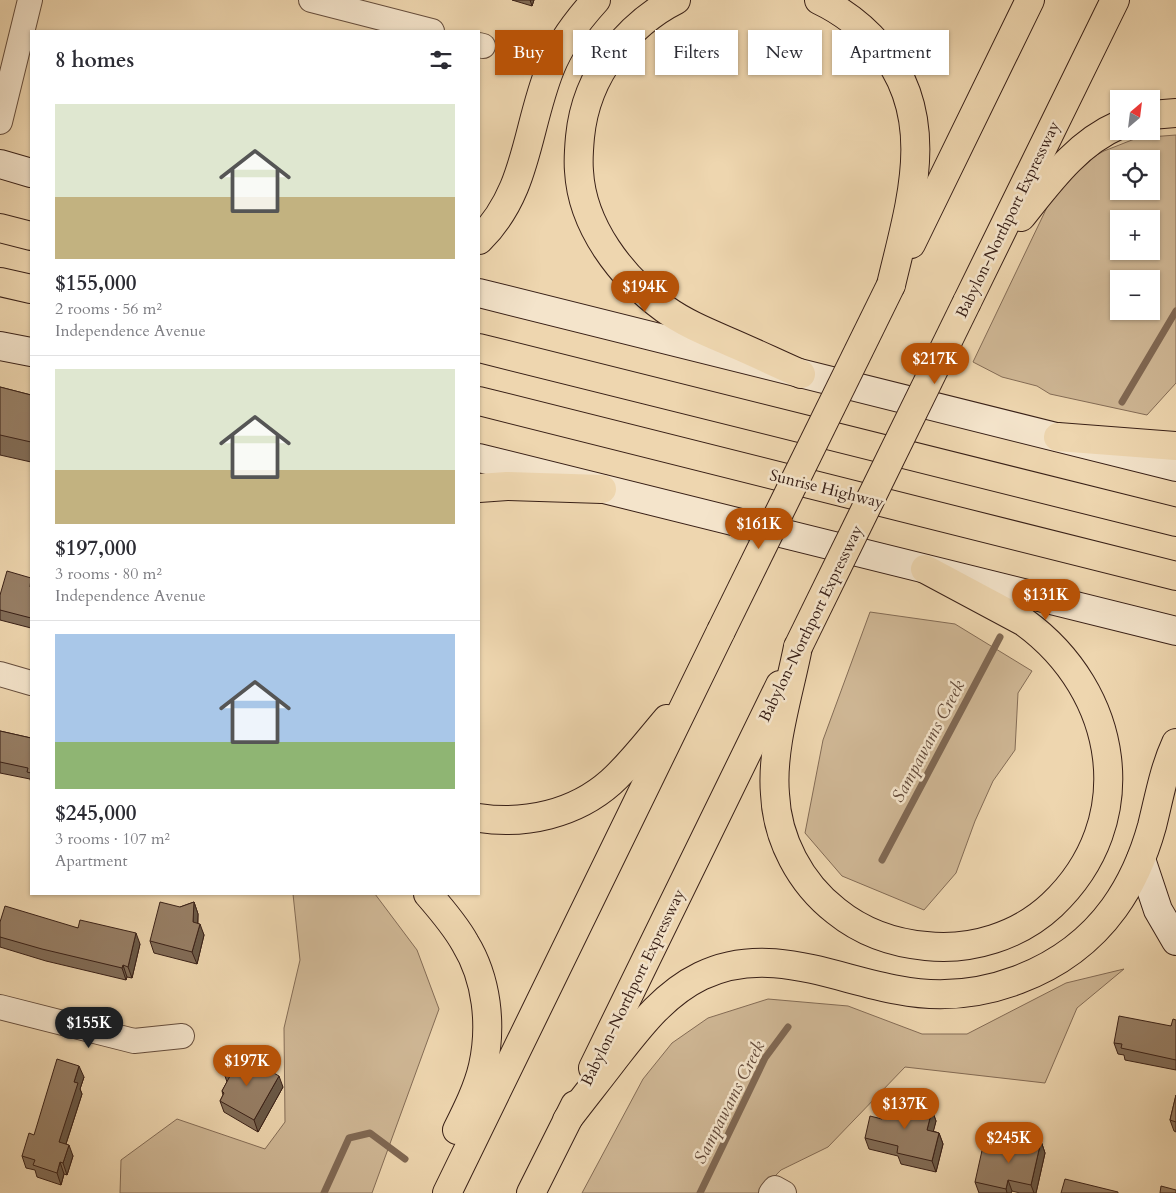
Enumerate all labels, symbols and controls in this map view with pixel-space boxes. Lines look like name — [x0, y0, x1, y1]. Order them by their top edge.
chip: Buy — [495, 30, 563, 75]
chip: Rent — [573, 30, 645, 75]
chip: Filters — [655, 30, 738, 75]
chip: New — [748, 30, 822, 75]
chip: Apartment — [832, 30, 949, 75]
text: 8 homes — [55, 46, 134, 75]
icon: filters — [427, 46, 455, 74]
north arrow — [1110, 90, 1160, 140]
map controls — [1110, 90, 1160, 320]
street label: Babylon-Northport Expressway — [951, 117, 1065, 322]
icon: home — [210, 136, 300, 226]
button: locate — [1110, 150, 1160, 200]
button: + — [1110, 210, 1160, 260]
text: $155,000 — [55, 269, 136, 298]
pin: $194K — [610, 270, 680, 313]
button: − — [1110, 270, 1160, 320]
text: $194K — [622, 276, 668, 298]
text: 2 rooms · 56 m² — [55, 298, 162, 320]
text: Independence Avenue — [55, 320, 206, 342]
pin: $217K — [900, 342, 970, 385]
text: $217K — [912, 348, 958, 370]
icon: home — [210, 402, 300, 492]
street label: Sunrise Highway — [767, 464, 887, 514]
pin: $161K — [724, 508, 794, 550]
text: $161K — [736, 513, 782, 535]
street label: Babylon-Northport Expressway — [754, 521, 868, 726]
text: $197,000 — [55, 534, 136, 563]
text: 3 rooms · 80 m² — [55, 563, 162, 585]
pin: $131K — [1011, 578, 1081, 621]
text: $131K — [1023, 584, 1069, 606]
text: Independence Avenue — [55, 585, 206, 607]
icon: home — [210, 667, 300, 757]
water label: Sampawams Creek — [886, 676, 971, 807]
text: $245,000 — [55, 799, 136, 828]
text: 3 rooms · 107 m² — [55, 828, 170, 850]
text: Apartment — [55, 850, 128, 872]
street label: Babylon-Northport Expressway — [576, 885, 690, 1090]
pin: $155K — [54, 1006, 124, 1049]
text: $155K — [66, 1012, 112, 1034]
water label: Sampawams Creek — [688, 1036, 771, 1168]
pin: $197K — [212, 1044, 282, 1087]
text: $197K — [224, 1050, 270, 1072]
pin: $137K — [870, 1088, 940, 1130]
text: $137K — [882, 1093, 928, 1115]
pin: $245K — [974, 1122, 1044, 1164]
text: $245K — [986, 1127, 1032, 1149]

